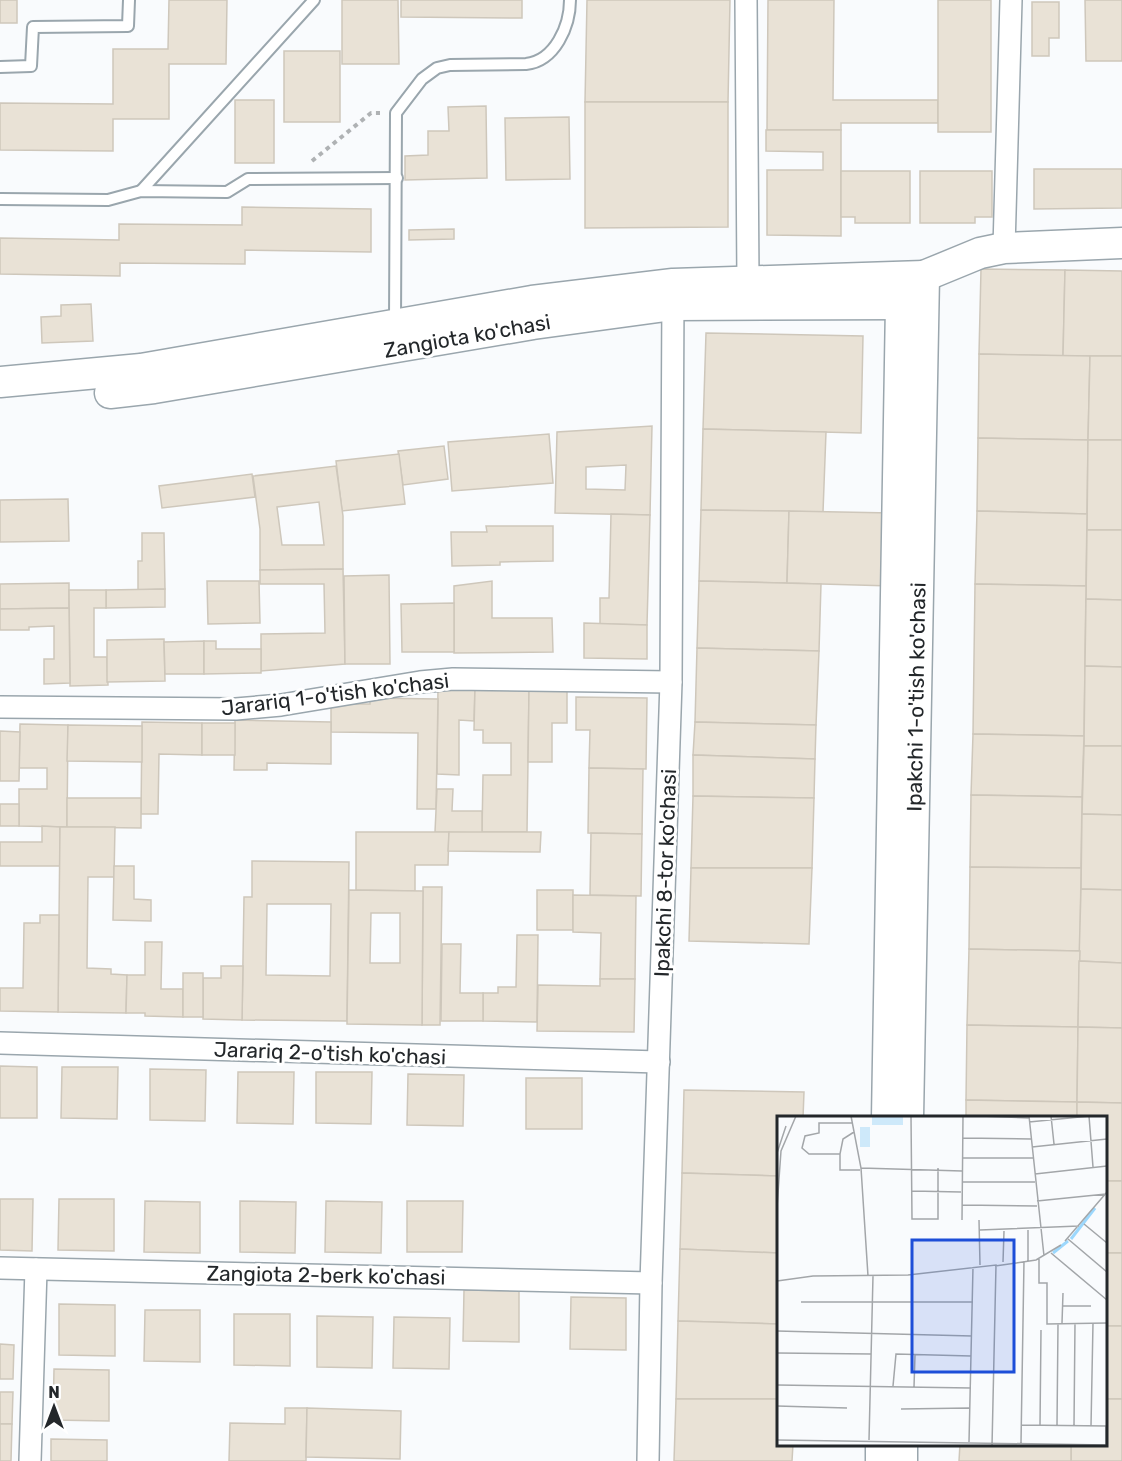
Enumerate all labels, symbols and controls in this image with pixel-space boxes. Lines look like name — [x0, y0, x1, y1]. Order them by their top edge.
street label: Zangiota ko'chasi — [382, 309, 552, 363]
street label: Ipakchi 1-o'tish ko'chasi — [902, 582, 930, 812]
street label: Jarariq 1-o'tish ko'chasi — [220, 668, 450, 720]
street label: Ipakchi 8-tor ko'chasi — [649, 768, 681, 978]
street label: Jarariq 2-o'tish ko'chasi — [213, 1036, 447, 1070]
inset map — [777, 1116, 1107, 1446]
street label: Zangiota 2-berk ko'chasi — [206, 1260, 446, 1290]
north arrow — [24, 1377, 84, 1437]
text: N — [48, 1383, 60, 1402]

